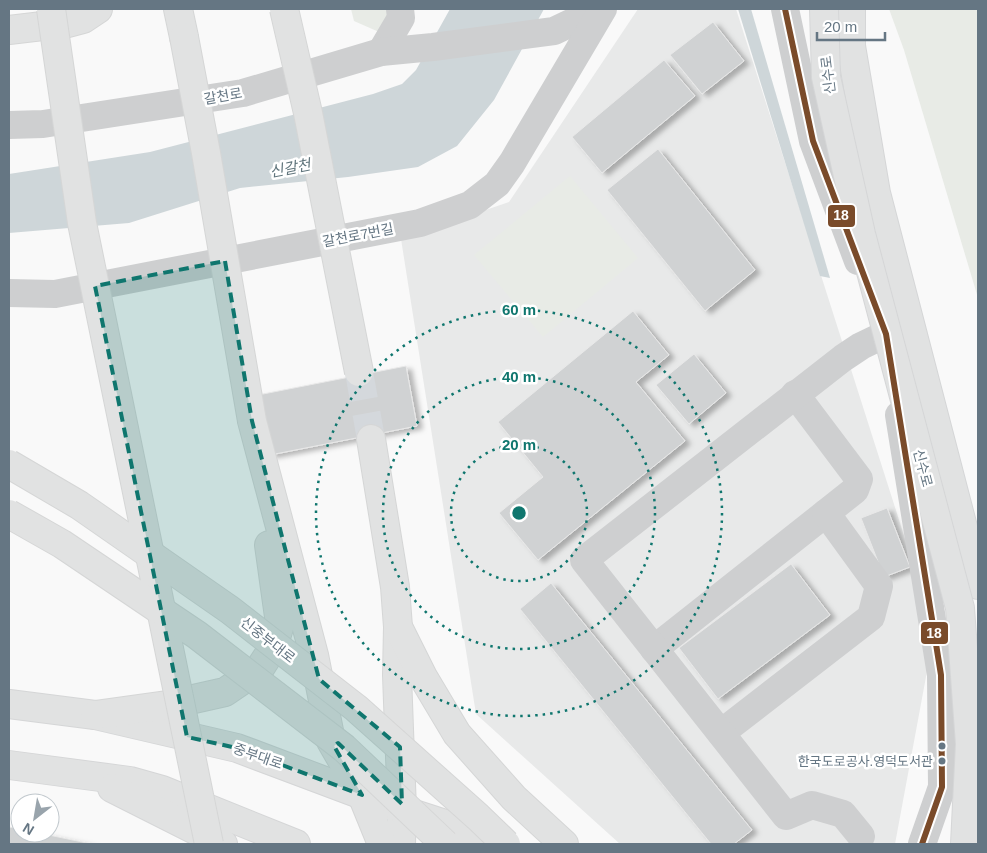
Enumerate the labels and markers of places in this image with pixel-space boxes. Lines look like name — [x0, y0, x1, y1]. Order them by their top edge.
centre of rings — [510, 504, 528, 522]
unlabelled marker — [937, 741, 947, 751]
place label: 한국도로공사.영덕도서관 — [798, 754, 933, 769]
marker: 한국도로공사.영덕도서관 — [937, 756, 947, 766]

